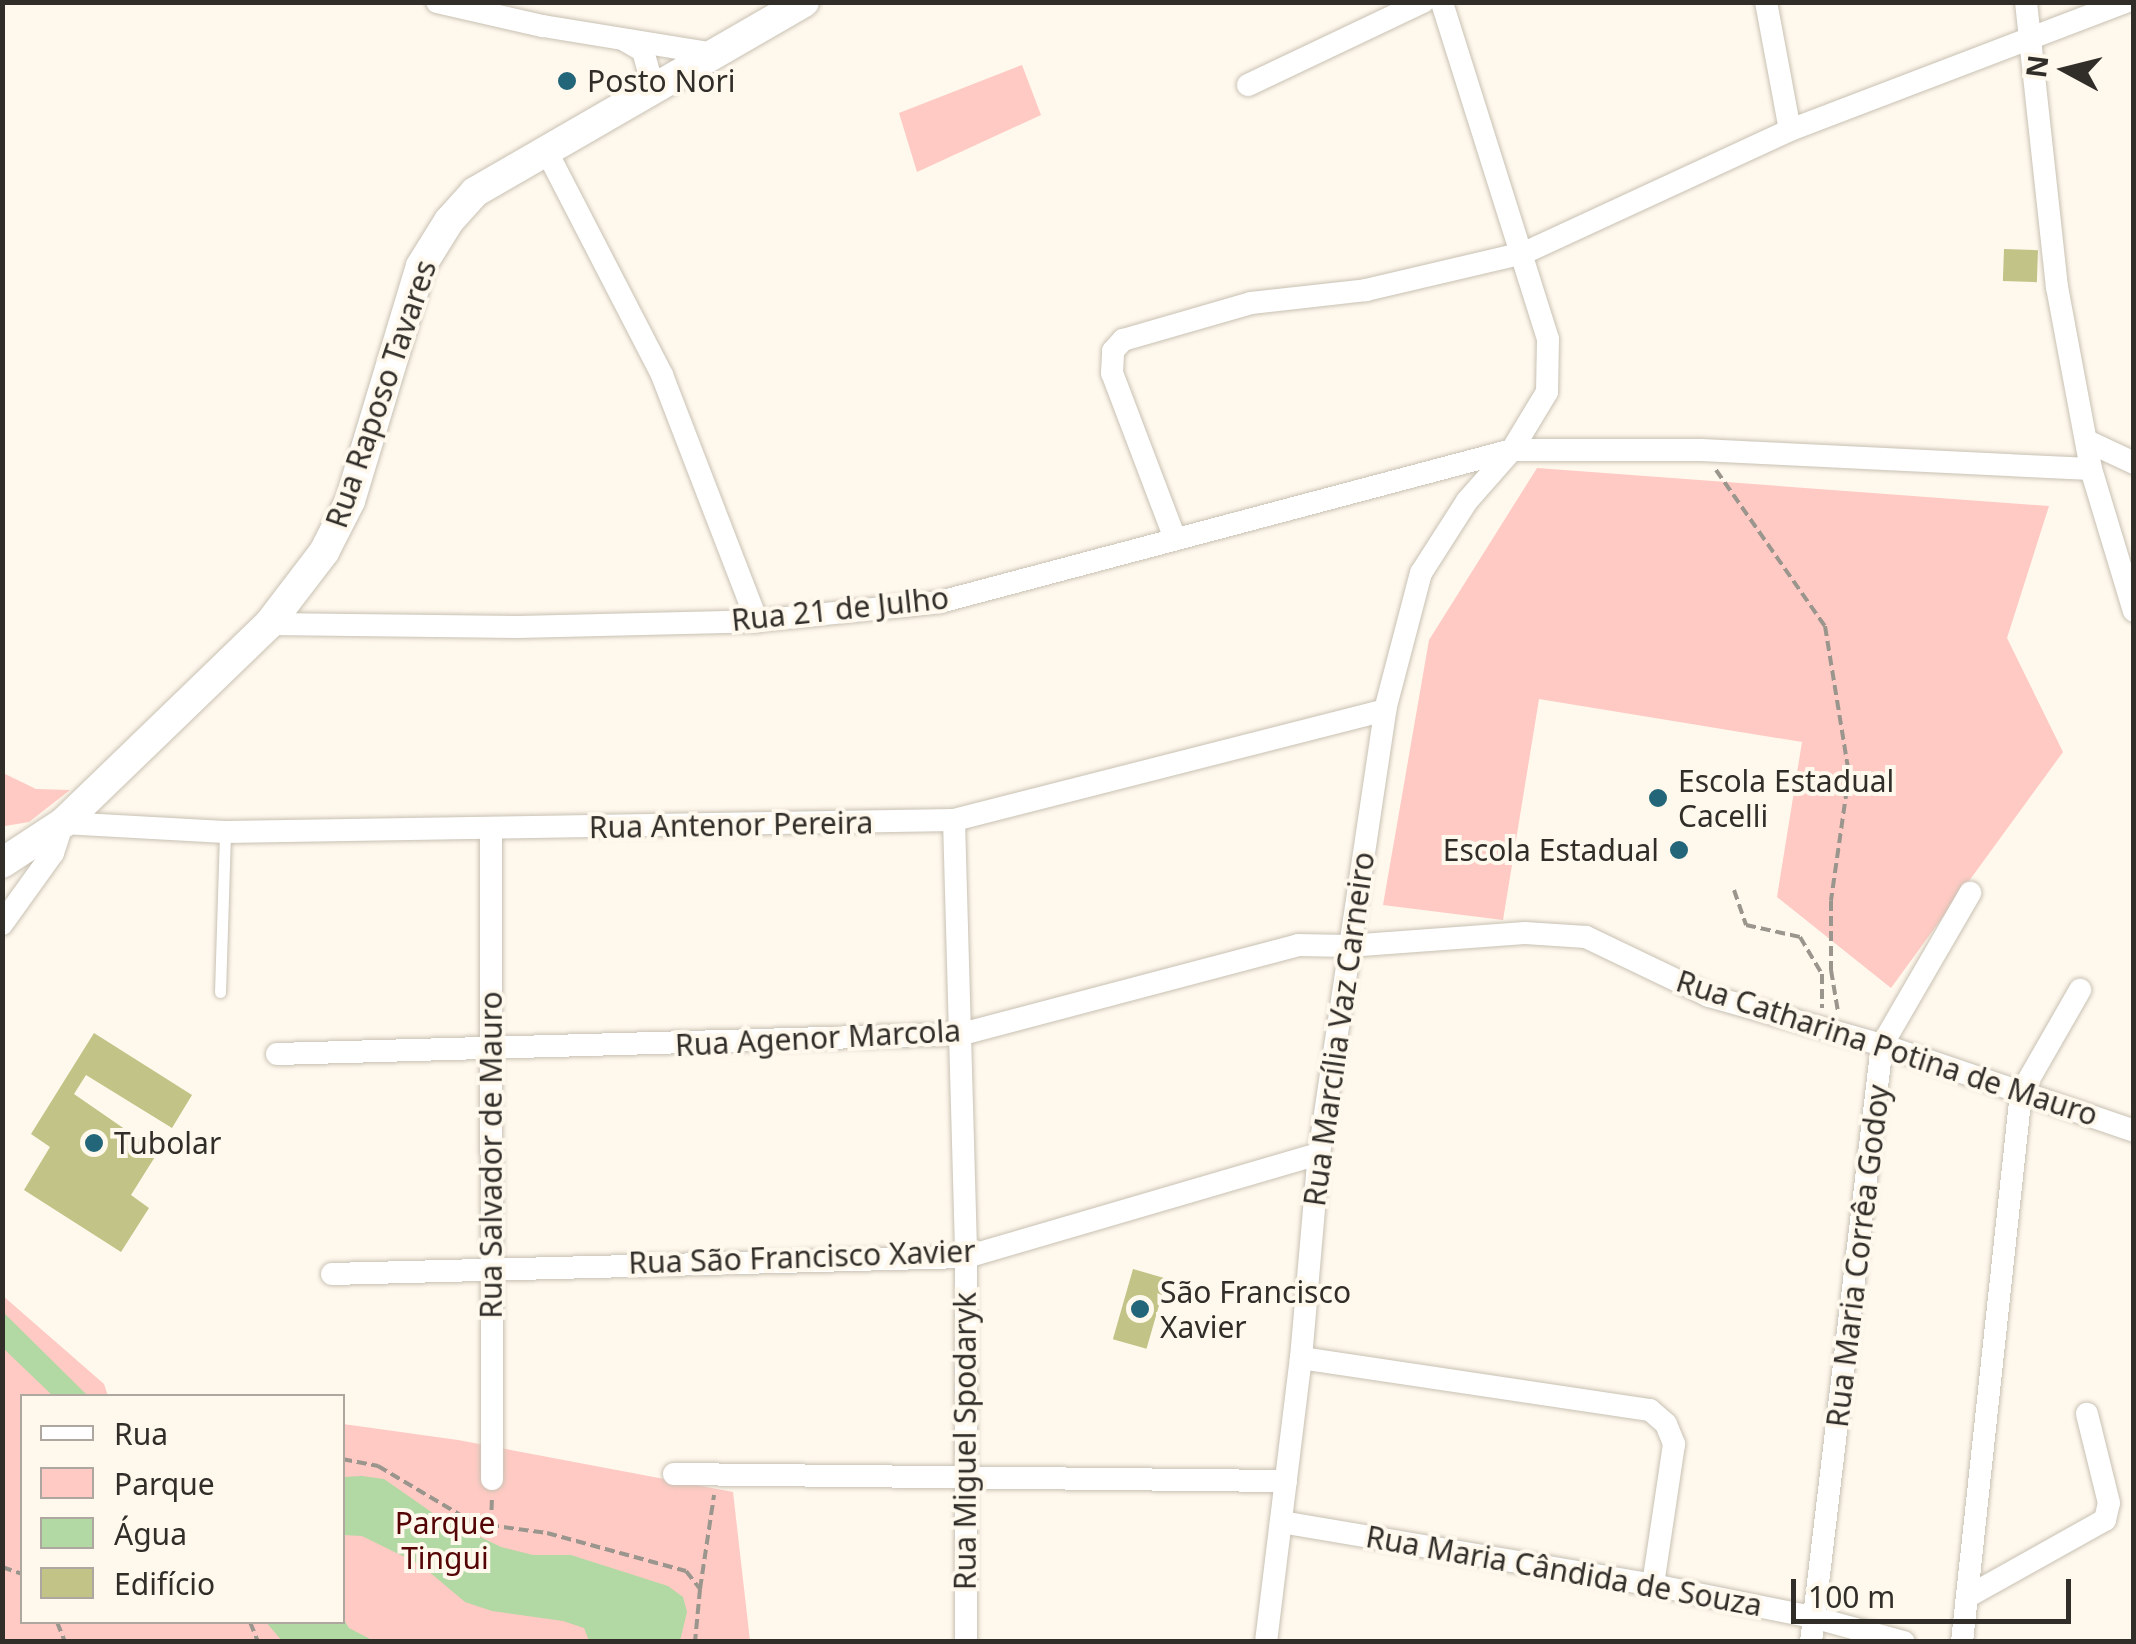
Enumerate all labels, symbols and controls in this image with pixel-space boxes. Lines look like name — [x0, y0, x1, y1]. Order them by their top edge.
north arrow — [2016, 20, 2116, 120]
text: N — [2016, 53, 2056, 80]
place label: Posto Nori — [587, 63, 736, 99]
marker: Posto Nori — [556, 70, 578, 92]
street label: Rua Raposo Tavares — [318, 256, 444, 532]
street label: Rua 21 de Julho — [730, 580, 950, 638]
place label: Escola Estadual Cacelli — [1678, 763, 1894, 834]
marker: Escola Estadual Cacelli — [1647, 787, 1669, 809]
street label: Rua Antenor Pereira — [589, 805, 873, 845]
place label: Escola Estadual — [1443, 832, 1659, 868]
marker: Escola Estadual — [1668, 839, 1690, 861]
street label: Rua Marcília Vaz Carneiro — [1296, 850, 1382, 1208]
street label: Rua Catharina Potina de Mauro — [1672, 963, 2102, 1133]
street label: Rua Salvador de Mauro — [473, 991, 509, 1319]
street label: Rua Agenor Marcola — [674, 1013, 962, 1063]
street label: Rua Maria Corrêa Godoy — [1819, 1083, 1897, 1429]
place label: Tubolar — [114, 1125, 221, 1161]
marker: Tubolar — [83, 1132, 105, 1154]
street label: Rua São Francisco Xavier — [628, 1233, 976, 1281]
place label: São Francisco Xavier — [1160, 1274, 1351, 1344]
street label: Rua Miguel Spodaryk — [947, 1292, 983, 1590]
marker: São Francisco Xavier — [1129, 1298, 1151, 1320]
legend — [20, 1394, 345, 1624]
text: Rua — [114, 1413, 168, 1454]
text: Parque — [114, 1463, 215, 1504]
park label: Parque Tingui — [395, 1505, 495, 1576]
text: Água — [114, 1513, 187, 1554]
street label: Rua Maria Cândida de Souza — [1363, 1518, 1765, 1624]
scale bar — [1796, 1559, 2076, 1621]
text: Edifício — [114, 1563, 215, 1604]
text: 100 m — [1808, 1576, 1895, 1617]

